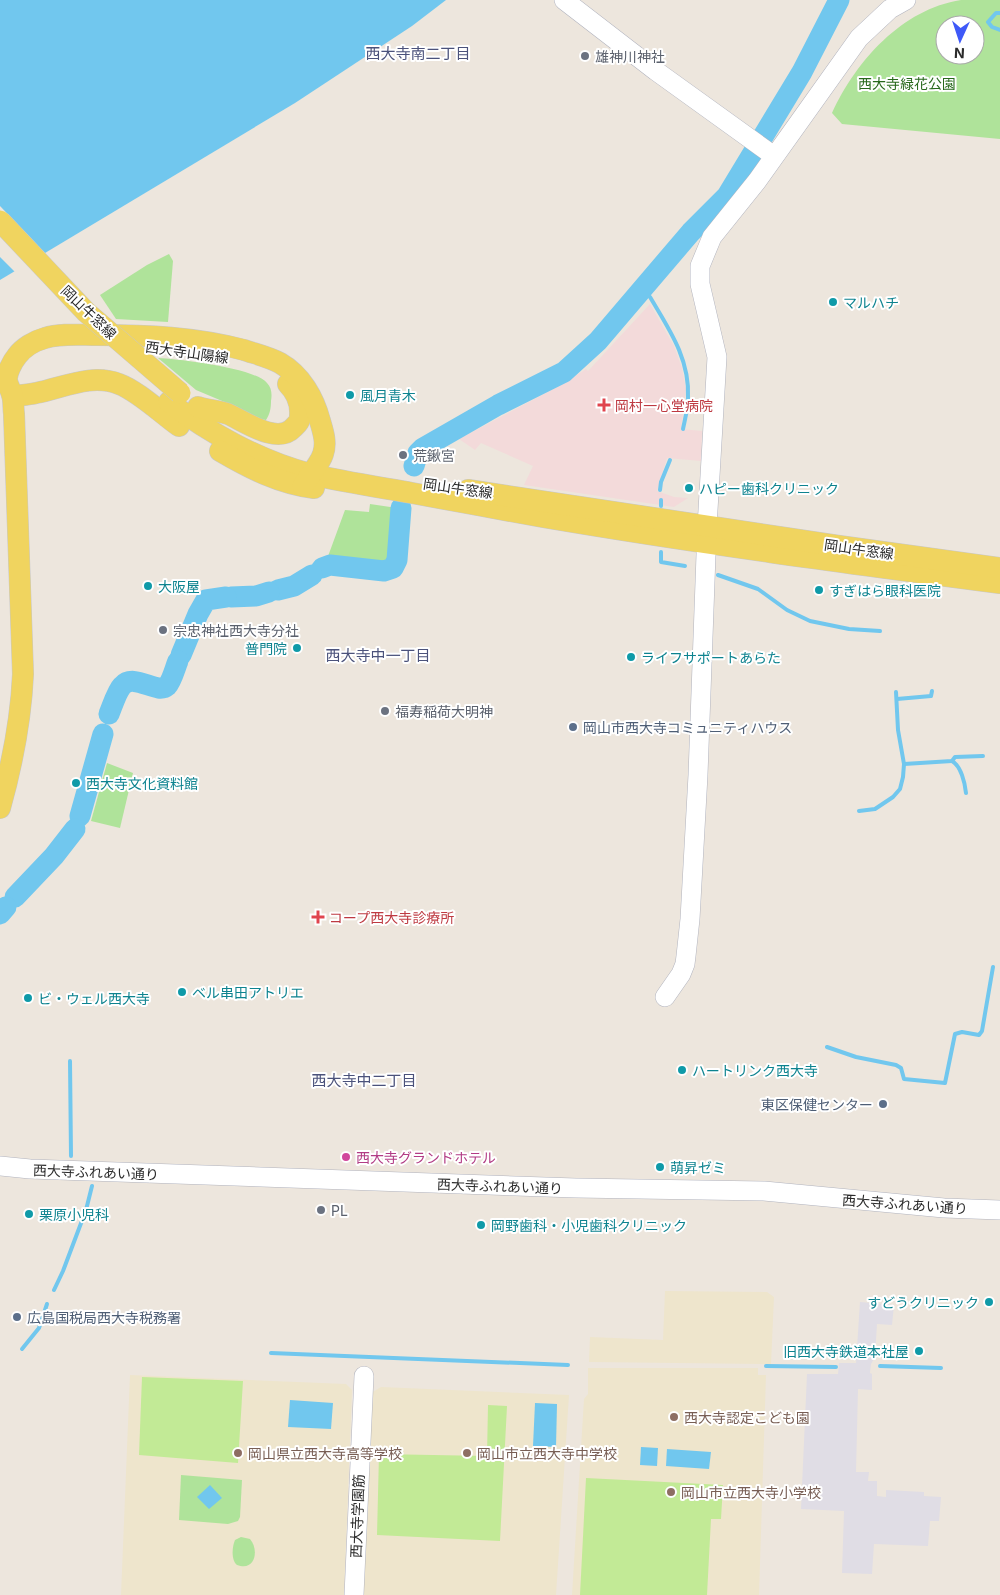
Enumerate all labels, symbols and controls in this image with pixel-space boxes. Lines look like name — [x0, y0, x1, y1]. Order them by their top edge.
north arrow — [935, 15, 985, 65]
district label: 西大寺南二丁目 — [365, 44, 471, 63]
text: N — [954, 45, 965, 62]
place label: 雄神川神社 — [595, 48, 665, 65]
marker: 雄神川神社 — [579, 50, 591, 62]
park label: 西大寺緑花公園 — [858, 75, 956, 92]
street label: 岡山牛窓線 — [58, 282, 120, 342]
place label: マルハチ — [843, 294, 899, 311]
marker: マルハチ — [827, 296, 839, 308]
street label: 西大寺山陽線 — [144, 338, 230, 366]
place label: 風月青木 — [360, 387, 416, 404]
marker: 風月青木 — [344, 389, 356, 401]
place label: 岡村一心堂病院 — [615, 397, 713, 414]
marker: 岡村一心堂病院 — [597, 398, 611, 412]
place label: 荒鍬宮 — [413, 447, 455, 464]
marker: 荒鍬宮 — [397, 449, 409, 461]
street label: 岡山牛窓線 — [422, 475, 494, 501]
place label: ハピー歯科クリニック — [699, 480, 839, 497]
marker: ハピー歯科クリニック — [683, 482, 695, 494]
street label: 岡山牛窓線 — [823, 536, 895, 562]
place label: 大阪屋 — [158, 578, 200, 595]
marker: 大阪屋 — [142, 580, 154, 592]
place label: すぎはら眼科医院 — [829, 582, 941, 599]
marker: すぎはら眼科医院 — [813, 584, 825, 596]
place label: 宗忠神社西大寺分社 — [173, 622, 299, 639]
marker: 宗忠神社西大寺分社 — [157, 624, 169, 636]
place label: 普門院 — [245, 640, 287, 657]
marker: 普門院 — [291, 642, 303, 654]
district label: 西大寺中一丁目 — [325, 646, 431, 665]
place label: ライフサポートあらた — [641, 649, 781, 666]
marker: ライフサポートあらた — [625, 651, 637, 663]
place label: 福寿稲荷大明神 — [395, 703, 493, 720]
marker: 福寿稲荷大明神 — [379, 705, 391, 717]
place label: 岡山市西大寺コミュニティハウス — [583, 719, 792, 736]
marker: 岡山市西大寺コミュニティハウス — [567, 721, 579, 733]
place label: 西大寺文化資料館 — [86, 775, 198, 792]
marker: 西大寺文化資料館 — [70, 777, 82, 789]
place label: コープ西大寺診療所 — [329, 909, 454, 926]
marker: コープ西大寺診療所 — [311, 910, 325, 924]
place label: ベル串田アトリエ — [192, 984, 304, 1001]
marker: ベル串田アトリエ — [176, 986, 188, 998]
place label: ビ・ウェル西大寺 — [38, 990, 150, 1007]
marker: ビ・ウェル西大寺 — [22, 992, 34, 1004]
place label: ハートリンク西大寺 — [692, 1062, 818, 1079]
marker: ハートリンク西大寺 — [676, 1064, 688, 1076]
district label: 西大寺中二丁目 — [311, 1071, 417, 1090]
place label: 東区保健センター — [761, 1096, 873, 1113]
marker: 東区保健センター — [877, 1098, 889, 1110]
place label: 西大寺グランドホテル — [356, 1149, 496, 1166]
marker: 西大寺グランドホテル — [340, 1151, 352, 1163]
place label: 萌昇ゼミ — [670, 1159, 726, 1176]
street label: 西大寺ふれあい通り — [33, 1161, 159, 1183]
marker: 萌昇ゼミ — [654, 1161, 666, 1173]
street label: 西大寺ふれあい通り — [437, 1175, 563, 1197]
street label: 西大寺ふれあい通り — [842, 1191, 968, 1217]
place label: PL — [331, 1202, 348, 1219]
marker: PL — [315, 1204, 327, 1216]
place label: 栗原小児科 — [39, 1206, 109, 1223]
marker: 栗原小児科 — [23, 1208, 35, 1220]
place label: 岡野歯科・小児歯科クリニック — [491, 1217, 687, 1234]
marker: 岡野歯科・小児歯科クリニック — [475, 1219, 487, 1231]
place label: すどうクリニック — [867, 1294, 979, 1311]
marker: すどうクリニック — [983, 1296, 995, 1308]
place label: 広島国税局西大寺税務署 — [27, 1309, 181, 1326]
marker: 広島国税局西大寺税務署 — [11, 1311, 23, 1323]
place label: 旧西大寺鉄道本社屋 — [783, 1343, 909, 1360]
marker: 旧西大寺鉄道本社屋 — [913, 1345, 925, 1357]
place label: 西大寺認定こども園 — [684, 1409, 810, 1426]
marker: 西大寺認定こども園 — [668, 1411, 680, 1423]
place label: 岡山県立西大寺高等学校 — [248, 1445, 402, 1462]
place label: 岡山市立西大寺中学校 — [477, 1445, 617, 1462]
marker: 岡山県立西大寺高等学校 — [232, 1447, 244, 1459]
marker: 岡山市立西大寺中学校 — [461, 1447, 473, 1459]
street label: 西大寺学園筋 — [347, 1474, 367, 1558]
place label: 岡山市立西大寺小学校 — [681, 1484, 821, 1501]
marker: 岡山市立西大寺小学校 — [665, 1486, 677, 1498]

